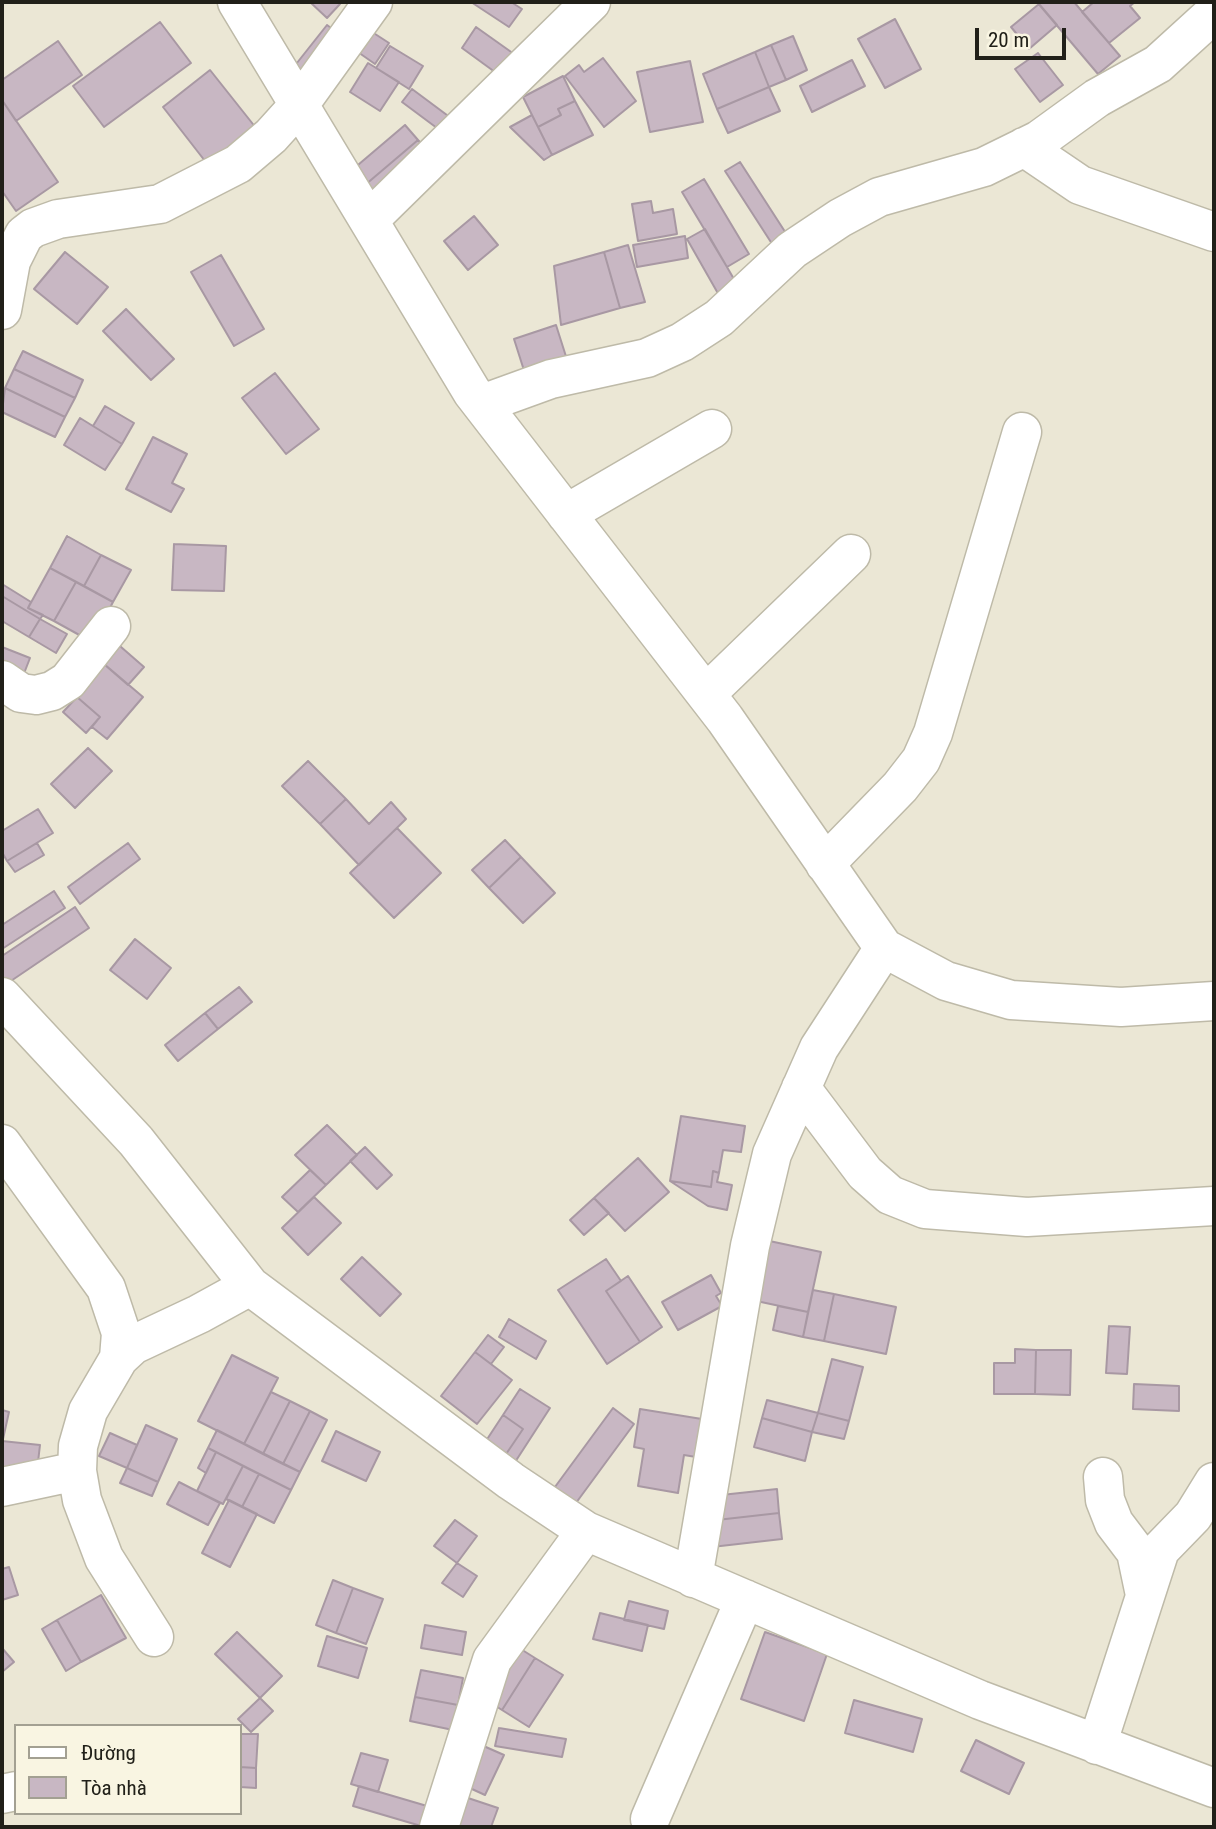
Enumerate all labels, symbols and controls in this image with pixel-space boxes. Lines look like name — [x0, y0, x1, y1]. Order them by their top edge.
scale bar — [978, 14, 1069, 58]
text: 20 m — [988, 28, 1029, 52]
legend — [14, 1724, 242, 1815]
text: Đường — [81, 1741, 136, 1765]
text: Tòa nhà — [81, 1776, 147, 1800]

